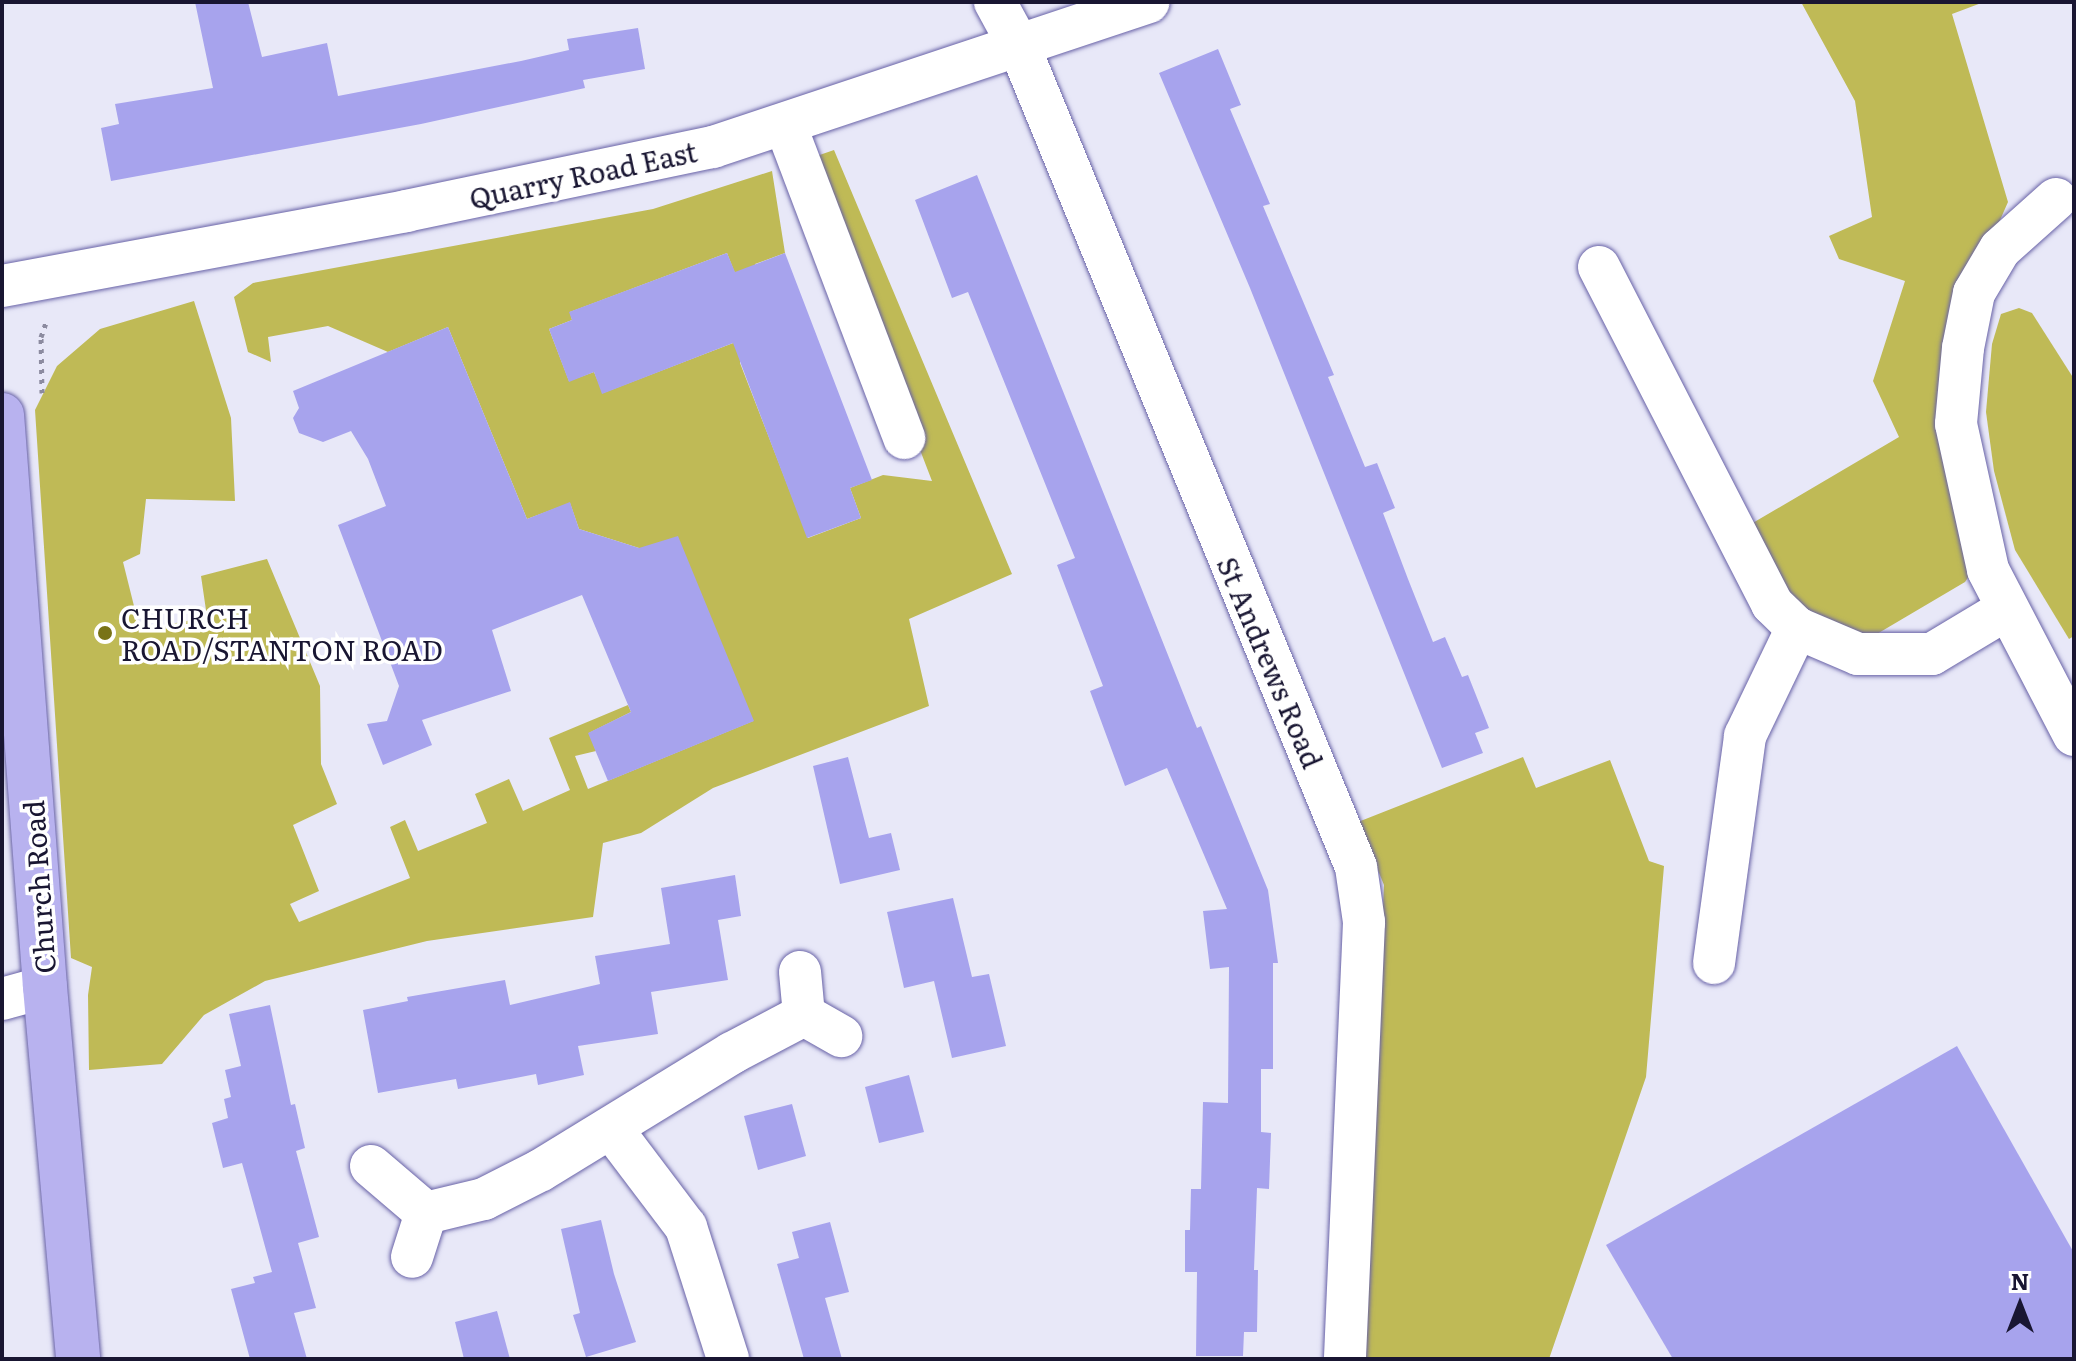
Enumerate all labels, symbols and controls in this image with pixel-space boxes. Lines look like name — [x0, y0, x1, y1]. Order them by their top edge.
street label: Quarry Road East — [466, 133, 700, 215]
street label: St Andrews Road — [1211, 551, 1331, 773]
place label: CHURCH ROAD/STANTON ROAD — [121, 600, 443, 666]
marker: CHURCH ROAD/STANTON ROAD — [96, 624, 114, 642]
street label: Church Road — [15, 799, 61, 975]
text: N — [2011, 1264, 2029, 1297]
north arrow — [1980, 1265, 2060, 1345]

